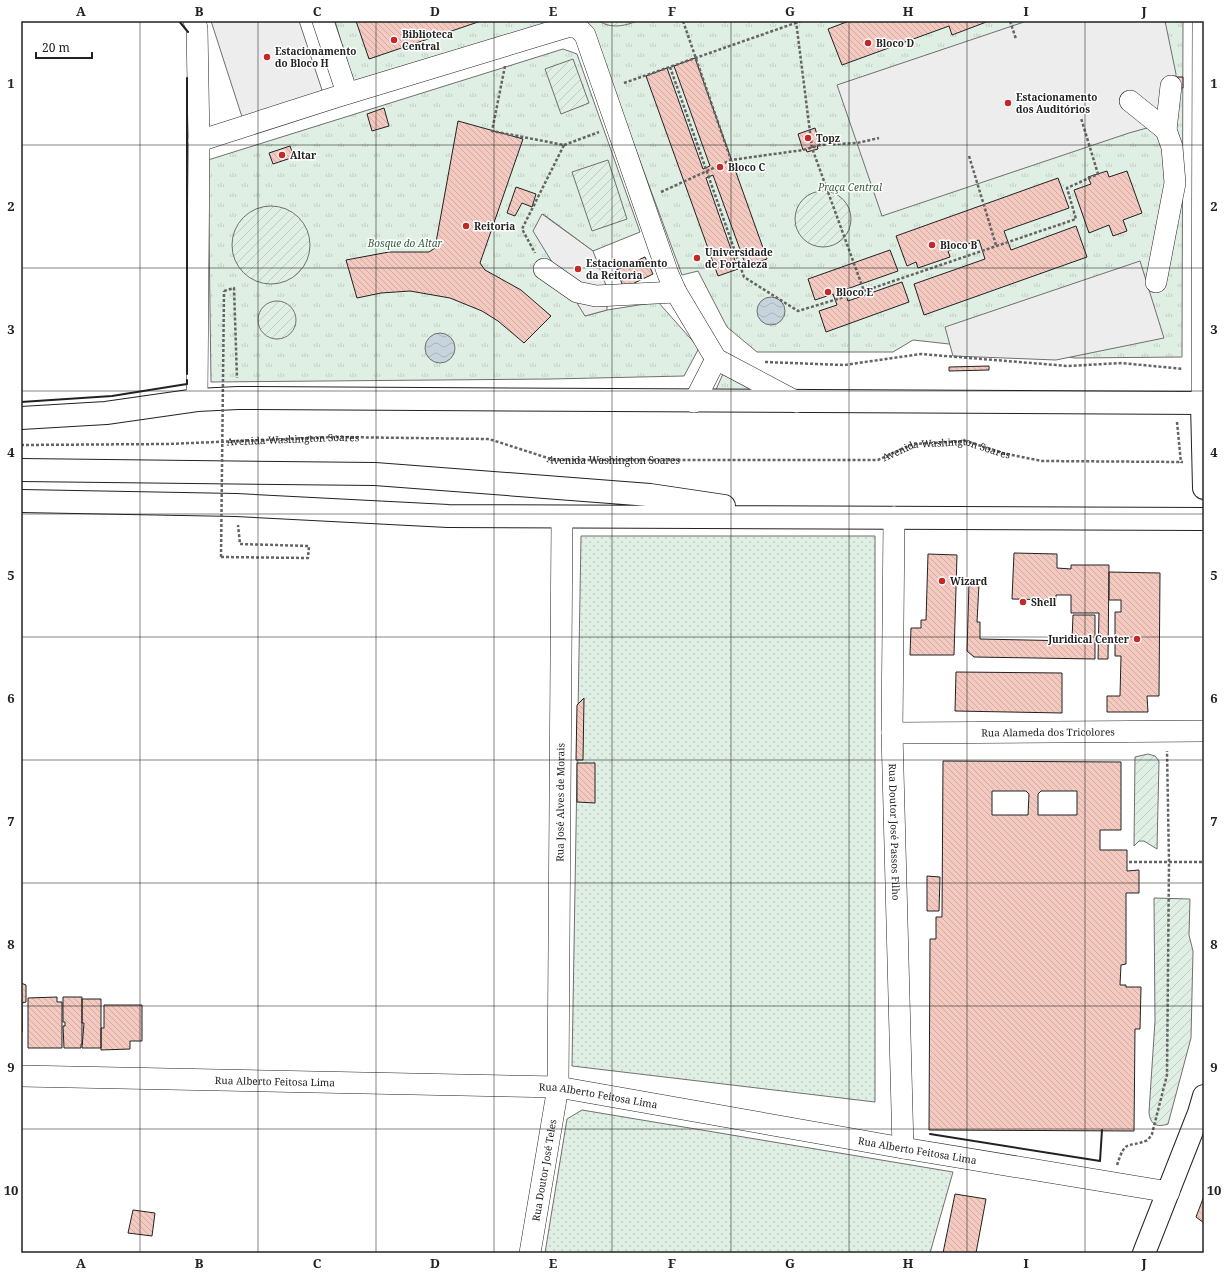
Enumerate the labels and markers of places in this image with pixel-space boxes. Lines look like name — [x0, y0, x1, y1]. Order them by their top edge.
place label: Biblioteca Central — [402, 27, 453, 53]
marker: Biblioteca Central — [389, 35, 399, 45]
place label: Bloco D — [876, 36, 914, 50]
marker: Bloco D — [863, 38, 873, 48]
place label: Estacionamento do Bloco H — [275, 44, 356, 70]
marker: Estacionamento do Bloco H — [262, 52, 272, 62]
place label: Estacionamento dos Auditórios — [1016, 90, 1097, 116]
marker: Estacionamento dos Auditórios — [1003, 98, 1013, 108]
place label: Topz — [816, 131, 840, 145]
marker: Topz — [803, 133, 813, 143]
place label: Altar — [290, 148, 317, 162]
marker: Altar — [277, 150, 287, 160]
place label: Bloco C — [728, 160, 765, 174]
marker: Bloco C — [715, 162, 725, 172]
place label: Reitoria — [474, 219, 515, 233]
marker: Reitoria — [461, 221, 471, 231]
place label: Bloco B — [940, 238, 977, 252]
marker: Bloco B — [927, 240, 937, 250]
place label: Universidade de Fortaleza — [705, 245, 773, 271]
marker: Universidade de Fortaleza — [692, 253, 702, 263]
place label: Estacionamento da Reitoria — [586, 256, 667, 282]
marker: Estacionamento da Reitoria — [573, 264, 583, 274]
place label: Bloco E — [836, 285, 873, 299]
marker: Bloco E — [823, 287, 833, 297]
place label: Wizard — [950, 574, 988, 588]
marker: Wizard — [937, 576, 947, 586]
place label: Shell — [1031, 595, 1057, 609]
marker: Shell — [1018, 597, 1028, 607]
place label: Juridical Center — [1047, 632, 1130, 646]
marker: Juridical Center — [1132, 634, 1142, 644]

